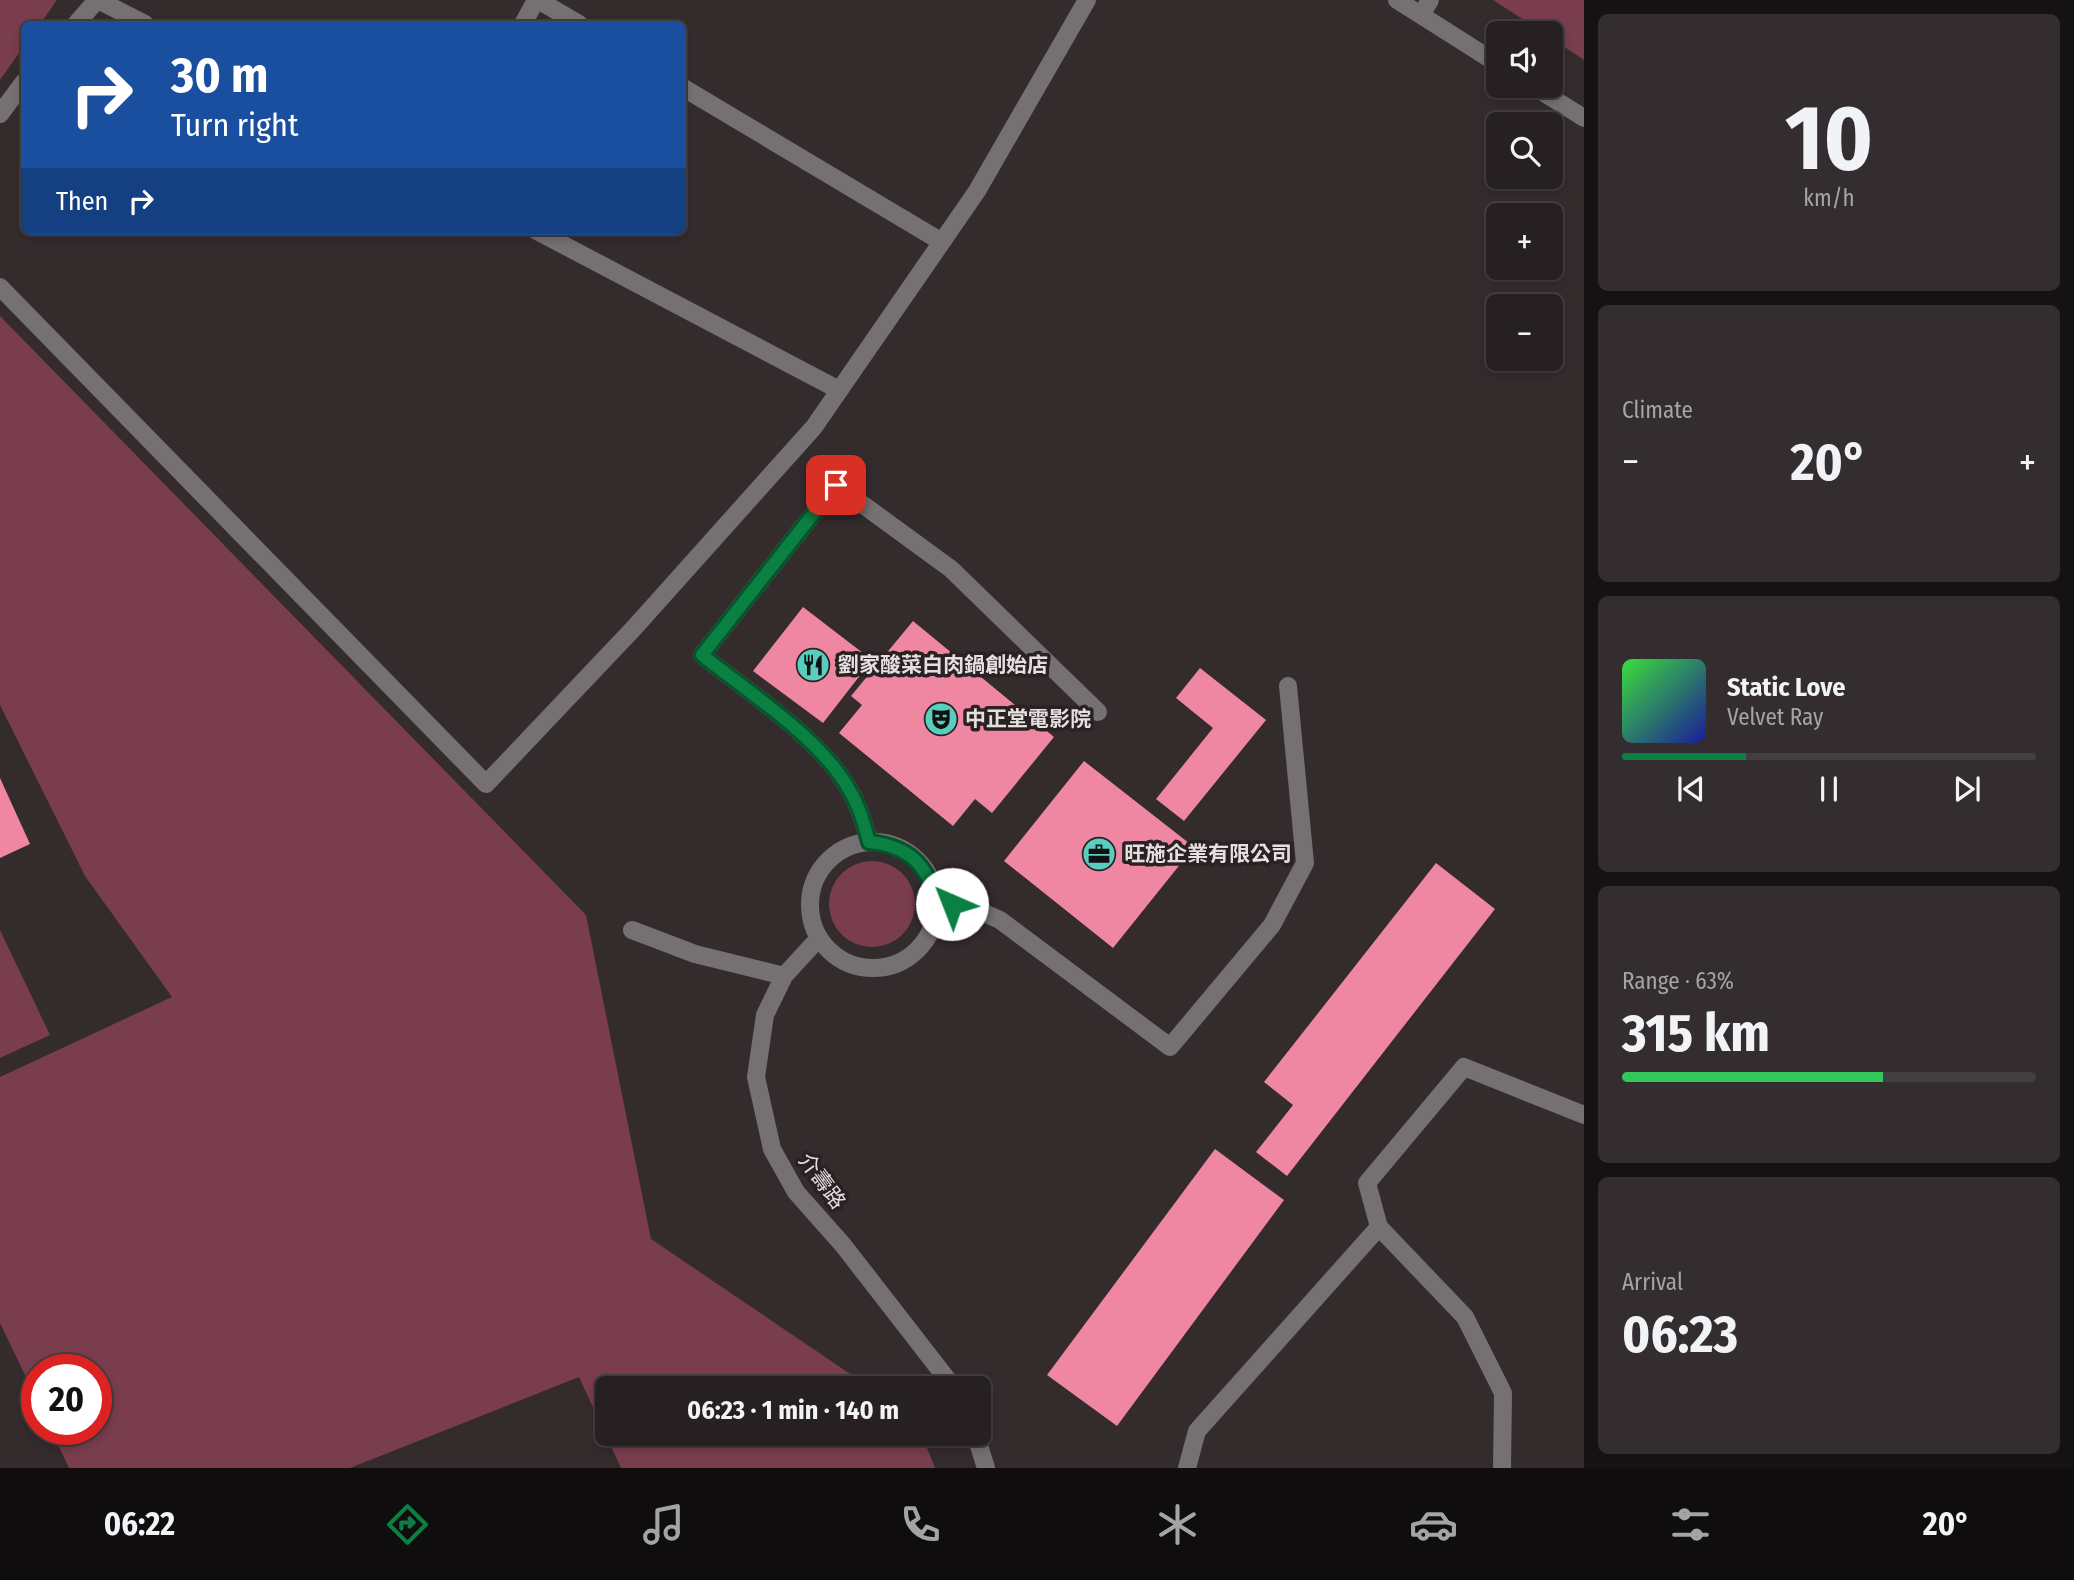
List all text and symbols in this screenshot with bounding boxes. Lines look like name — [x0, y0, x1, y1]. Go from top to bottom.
map controls — [1486, 21, 1563, 371]
button: sound — [1486, 21, 1563, 98]
text: 30 m — [171, 46, 269, 105]
icon: right — [56, 49, 147, 140]
text: 10 — [1785, 84, 1873, 193]
text: Turn right — [171, 106, 298, 144]
button: search — [1486, 112, 1563, 189]
icon: right — [122, 182, 160, 220]
text: km/h — [1803, 184, 1855, 212]
text: Then — [56, 186, 108, 217]
button: + — [1486, 203, 1563, 280]
button: − — [1486, 294, 1563, 371]
text: Climate — [1622, 396, 1693, 424]
text: 20° — [1791, 431, 1867, 494]
text: − — [1622, 439, 1639, 485]
text: + — [2019, 439, 2036, 485]
pin — [806, 455, 866, 515]
icon: arrive — [817, 466, 855, 504]
restaurant icon: 劉家酸菜白肉鍋創始店 — [794, 646, 832, 684]
place label: 劉家酸菜白肉鍋創始店 — [838, 652, 1048, 678]
text: Static Love — [1727, 672, 1845, 703]
theatre icon: 中正堂電影院 — [922, 700, 960, 738]
text: Velvet Ray — [1727, 703, 1823, 731]
place label: 中正堂電影院 — [965, 706, 1091, 732]
icon: previous — [1672, 770, 1710, 808]
icon: pause — [1810, 770, 1848, 808]
icon: next — [1948, 770, 1986, 808]
office icon: 旺施企業有限公司 — [1080, 835, 1118, 873]
place label: 旺施企業有限公司 — [1124, 841, 1292, 867]
position arrow — [915, 867, 989, 941]
text: Range · 63% — [1622, 967, 1734, 995]
text: 315 km — [1622, 1002, 1770, 1065]
street label: 介壽路 — [793, 1148, 851, 1214]
text: Arrival — [1622, 1268, 1683, 1296]
text: 06:23 — [1622, 1303, 1738, 1366]
speed limit sign: 20 — [21, 1354, 112, 1445]
text: 06:23 · 1 min · 140 m — [687, 1395, 899, 1426]
icon: directions — [383, 1500, 432, 1549]
icon: music — [639, 1500, 688, 1549]
icon: phone — [896, 1500, 945, 1549]
icon: climate — [1153, 1500, 1202, 1549]
icon: car — [1409, 1500, 1458, 1549]
icon: filters — [1666, 1500, 1715, 1549]
text: 06:22 — [104, 1505, 175, 1543]
text: 20° — [1923, 1505, 1970, 1543]

